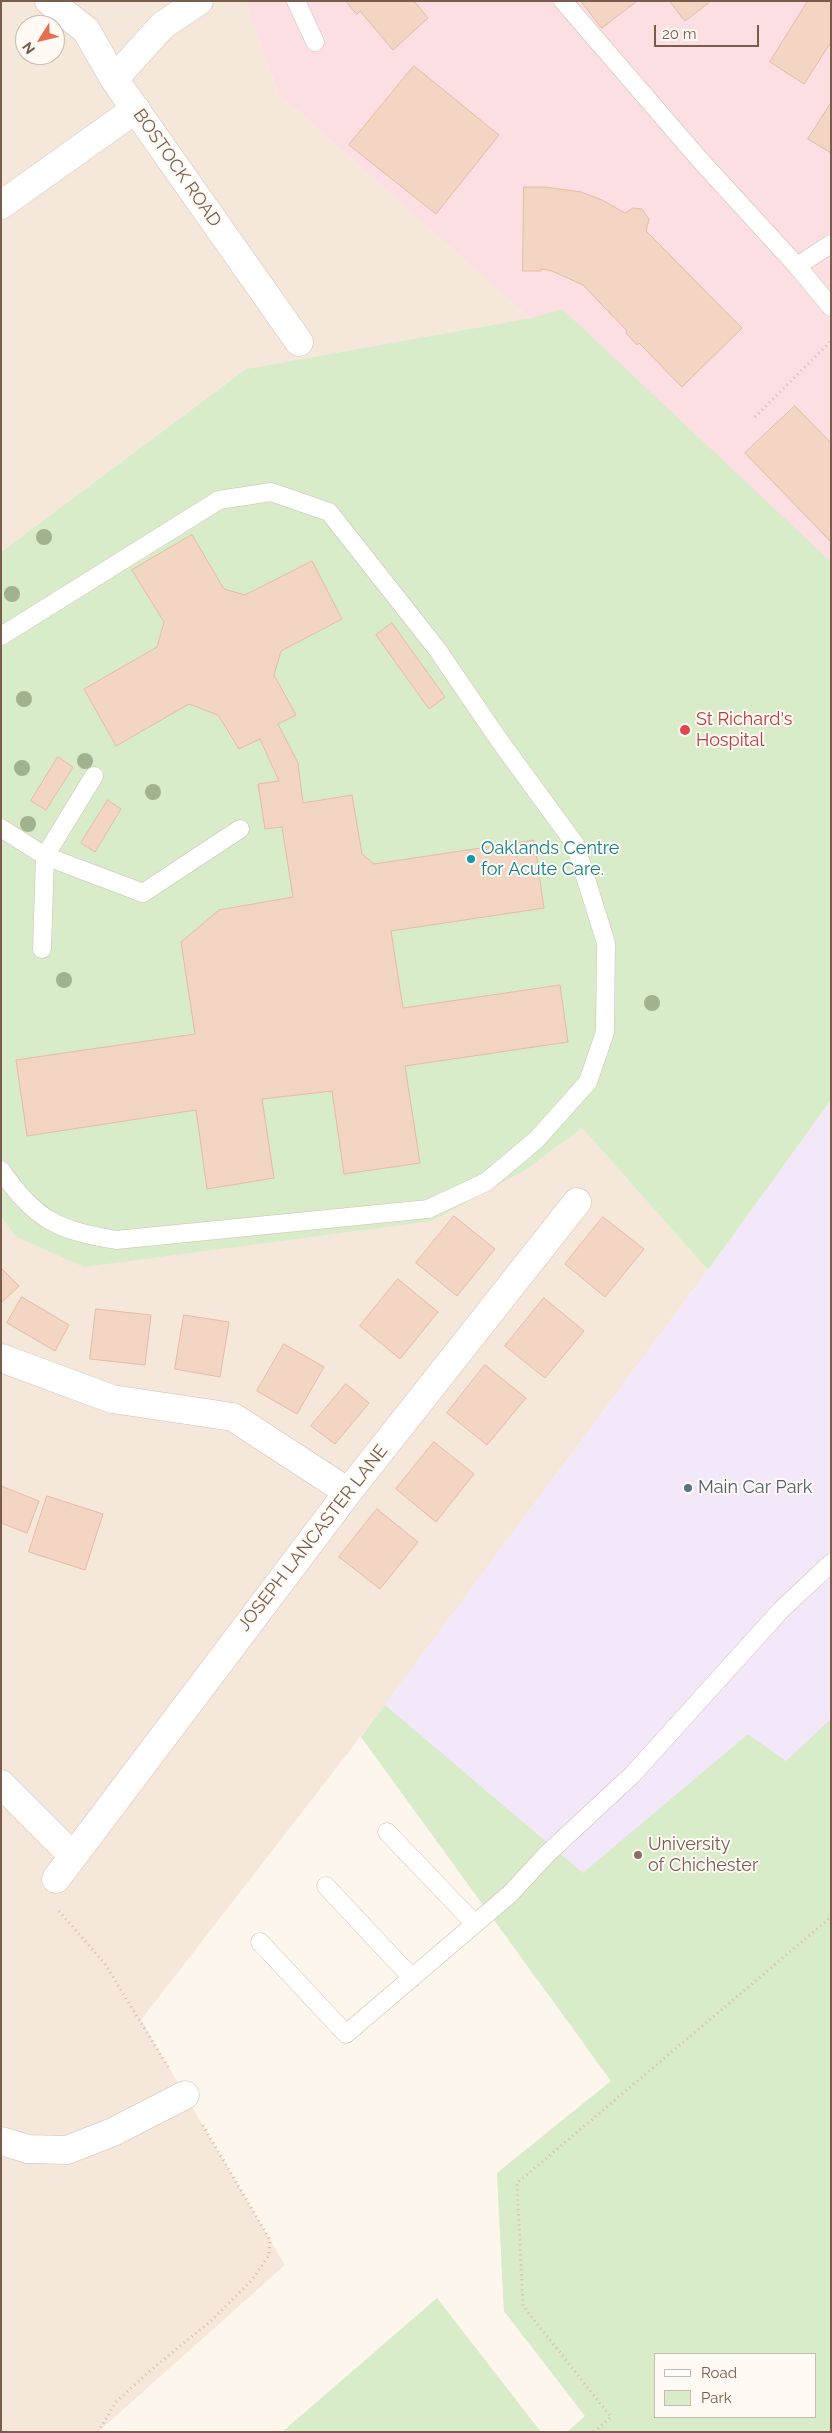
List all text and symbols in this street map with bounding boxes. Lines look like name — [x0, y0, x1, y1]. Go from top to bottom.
north arrow — [15, 15, 65, 65]
scale bar — [657, 15, 762, 47]
text: 20 m — [662, 25, 697, 43]
text: N — [19, 39, 38, 57]
street label: BOSTOCK ROAD — [128, 105, 226, 231]
place label: St Richard's Hospital — [696, 709, 793, 752]
marker: St Richard's Hospital — [678, 723, 692, 737]
place label: Oaklands Centre for Acute Care. — [481, 838, 619, 881]
marker: Oaklands Centre for Acute Care. — [465, 853, 477, 865]
street label: JOSEPH LANCASTER LANE — [234, 1441, 392, 1635]
place label: Main Car Park — [698, 1477, 812, 1499]
marker: Main Car Park — [682, 1482, 694, 1494]
place label: University of Chichester — [648, 1834, 758, 1876]
marker: University of Chichester — [632, 1849, 644, 1861]
legend — [654, 2353, 817, 2418]
text: Road — [701, 2364, 737, 2382]
text: Park — [701, 2389, 732, 2407]

